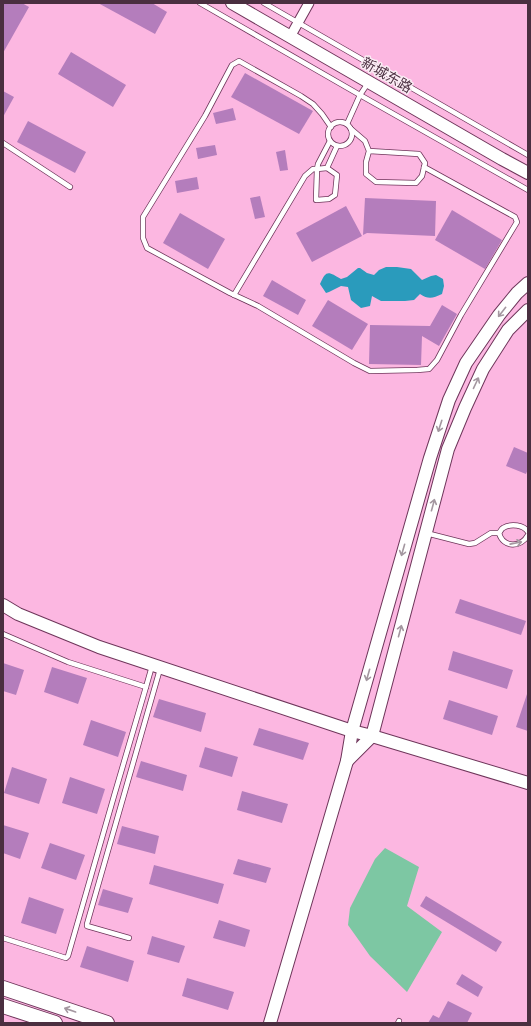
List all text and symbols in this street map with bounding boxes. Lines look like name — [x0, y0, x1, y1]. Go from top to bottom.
street label: 新城东路 — [358, 52, 416, 97]
one-way arrow — [497, 307, 506, 318]
one-way arrow — [473, 377, 480, 389]
one-way arrow — [436, 419, 444, 431]
one-way arrow — [430, 499, 437, 512]
one-way arrow — [509, 539, 522, 547]
one-way arrow — [399, 544, 407, 557]
one-way arrow — [396, 624, 404, 637]
one-way arrow — [363, 669, 371, 682]
one-way arrow — [65, 1006, 77, 1014]

